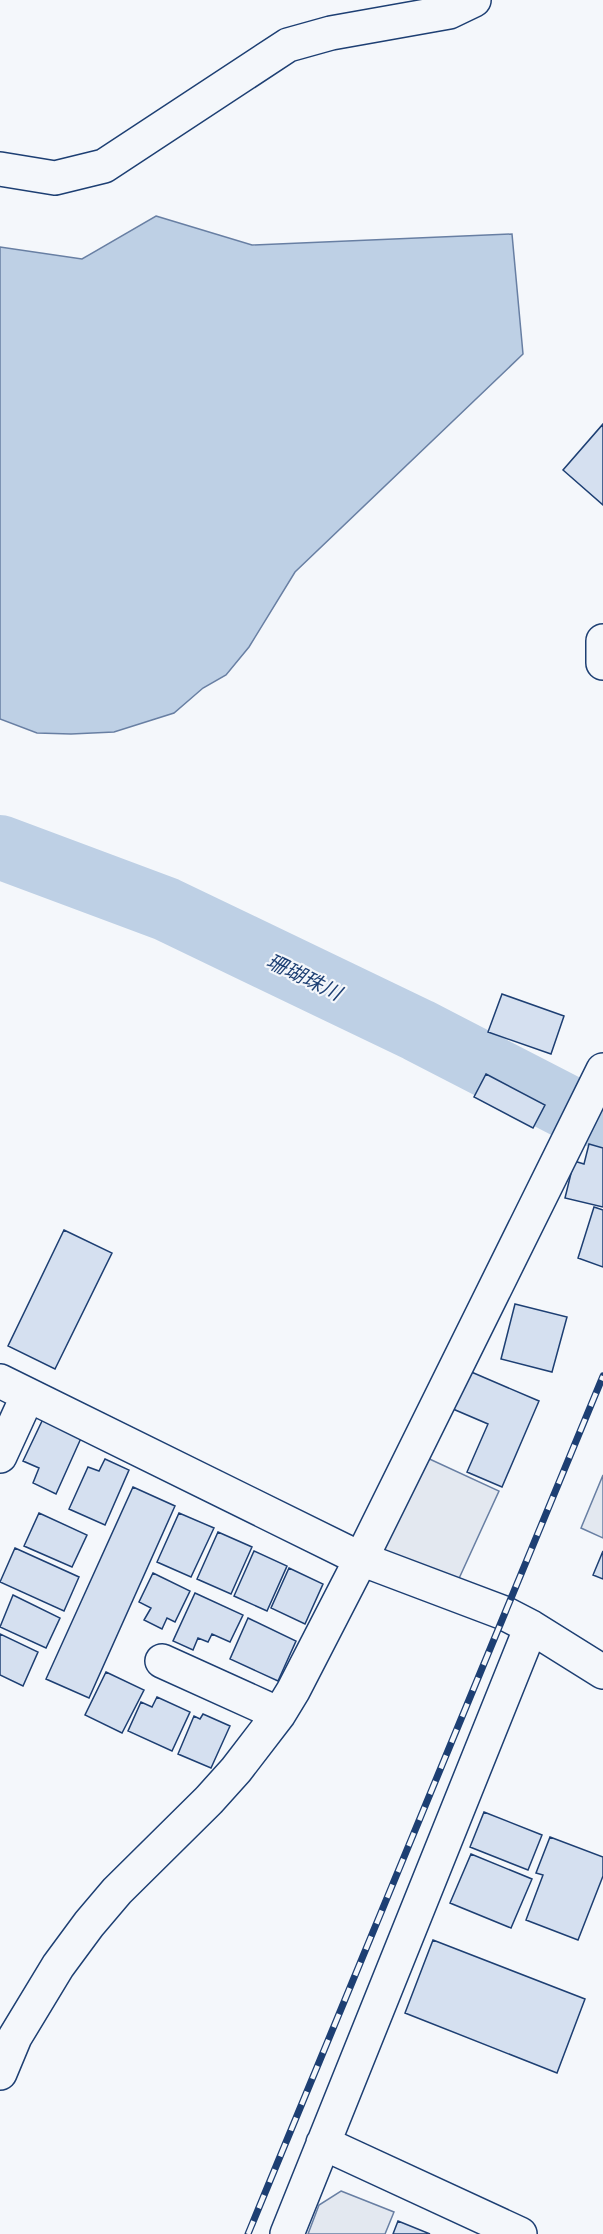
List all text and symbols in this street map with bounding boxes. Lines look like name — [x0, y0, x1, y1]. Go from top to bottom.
water label: 珊瑚珠川 — [263, 949, 347, 1006]

